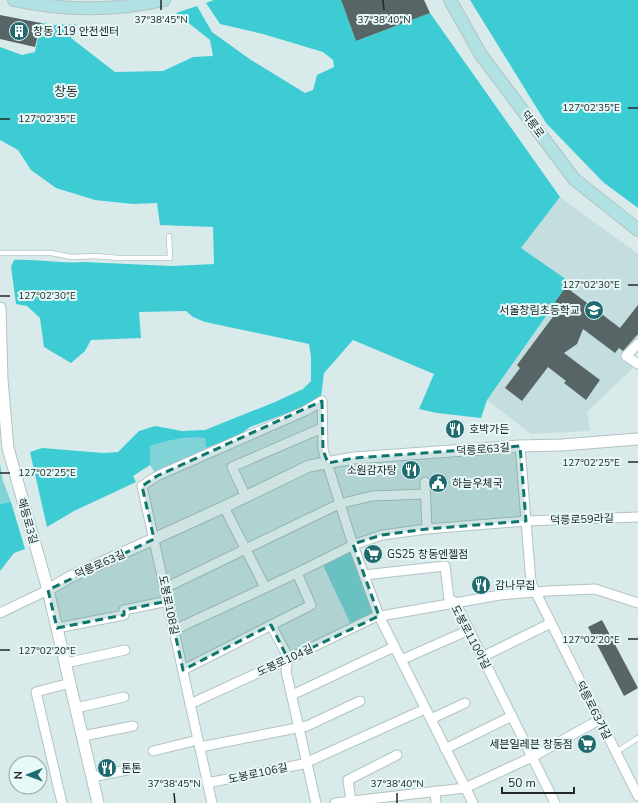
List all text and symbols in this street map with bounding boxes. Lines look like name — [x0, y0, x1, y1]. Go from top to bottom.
text: 37°38'45"N — [134, 13, 188, 27]
text: 37°38'40"N — [357, 13, 411, 27]
building icon: 창동 119 안전센터 — [8, 20, 30, 42]
place label: 창동 119 안전센터 — [33, 24, 119, 39]
district label: 창동 — [54, 83, 78, 101]
text: 127°02'35"E — [562, 101, 620, 115]
street label: 덕릉로 — [517, 108, 548, 141]
text: 127°02'35"E — [18, 112, 76, 126]
text: 127°02'30"E — [562, 278, 620, 292]
text: 127°02'30"E — [18, 289, 76, 303]
school or university icon: 서울창림초등학교 — [583, 299, 605, 321]
place label: 서울창림초등학교 — [499, 303, 580, 318]
restaurant icon: 호박가든 — [444, 418, 466, 440]
place label: 호박가든 — [469, 422, 509, 437]
street label: 덕릉로63길 — [456, 440, 510, 459]
text: 127°02'25"E — [562, 456, 620, 470]
restaurant icon: 소원감자탕 — [400, 459, 422, 481]
place label: 소원감자탕 — [346, 463, 397, 478]
text: 127°02'25"E — [18, 466, 76, 480]
public building icon: 하늘우체국 — [427, 472, 449, 494]
place label: 하늘우체국 — [452, 476, 503, 491]
street label: 해등로3길 — [14, 496, 41, 546]
street label: 덕릉로59라길 — [550, 511, 614, 528]
supermarket icon: GS25 창동엔젤점 — [362, 543, 384, 565]
street label: 덕릉로63길 — [73, 547, 128, 582]
place label: GS25 창동엔젤점 — [387, 547, 468, 562]
street label: 도봉로108길 — [155, 574, 182, 636]
restaurant icon: 감나무집 — [470, 574, 492, 596]
place label: 감나무집 — [495, 578, 535, 593]
street label: 도봉로110아길 — [447, 603, 494, 672]
text: 127°02'20"E — [562, 633, 620, 647]
street label: 도봉로104길 — [255, 641, 316, 680]
text: 127°02'20"E — [18, 644, 76, 658]
street label: 덕릉로63가길 — [572, 678, 615, 742]
supermarket icon: 세븐일레븐 창동점 — [576, 733, 598, 755]
place label: 세븐일레븐 창동점 — [489, 737, 573, 752]
north arrow — [8, 755, 48, 795]
restaurant icon: 톤톤 — [96, 757, 118, 779]
street label: 도봉로106길 — [227, 760, 289, 787]
place label: 톤톤 — [121, 761, 141, 776]
scale bar — [502, 769, 574, 795]
text: N — [11, 771, 26, 779]
text: 50 m — [508, 775, 536, 791]
text: 37°38'45"N — [147, 777, 201, 791]
text: 37°38'40"N — [370, 777, 424, 791]

